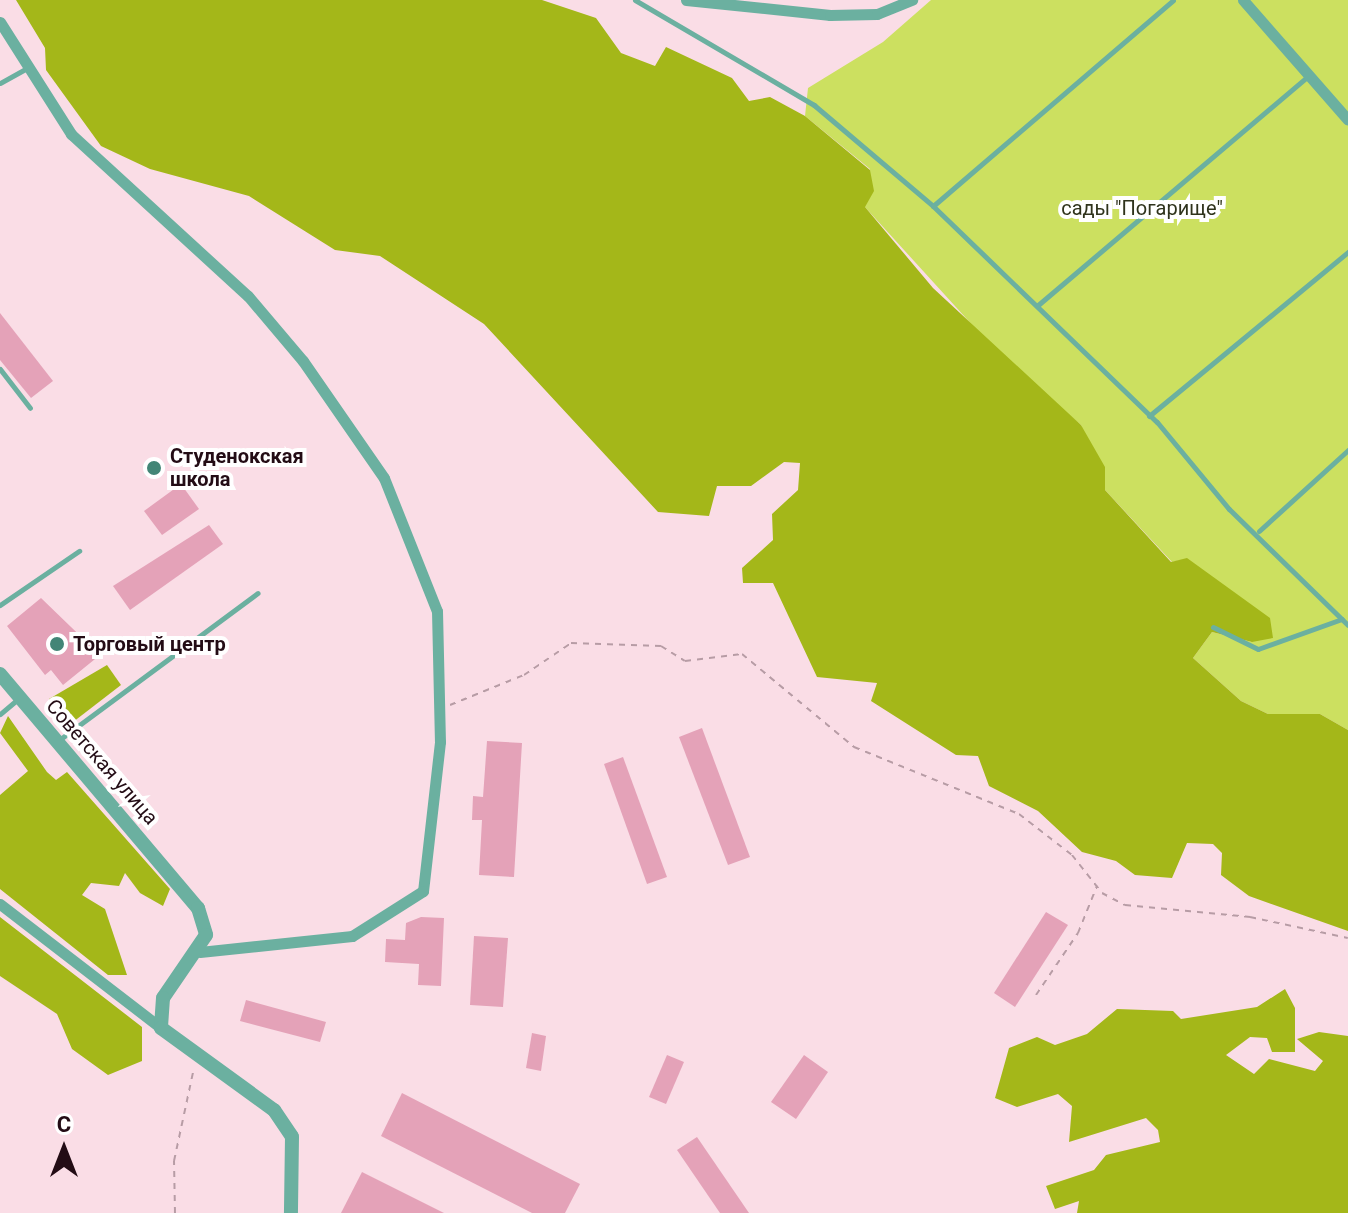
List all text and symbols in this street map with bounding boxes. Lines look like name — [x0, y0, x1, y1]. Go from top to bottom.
park label: сады "Погарище" — [1061, 196, 1223, 220]
place label: Студенокская школа — [170, 444, 304, 491]
marker: Студенокская школа — [145, 459, 163, 477]
place label: Торговый центр — [73, 632, 226, 656]
marker: Торговый центр — [48, 635, 66, 653]
street label: Советская улица — [41, 694, 163, 830]
north arrow — [24, 1109, 104, 1189]
text: С — [57, 1112, 71, 1137]

